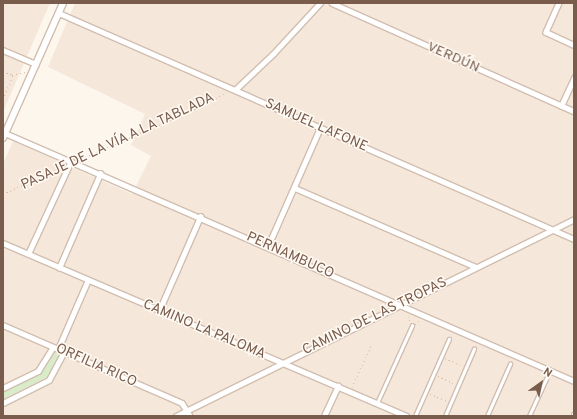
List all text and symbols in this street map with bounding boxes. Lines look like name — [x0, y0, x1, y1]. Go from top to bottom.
street label: VERDÚN — [424, 39, 482, 77]
street label: PASAJE DE LA VÍA A LA TABLADA — [17, 89, 219, 195]
street label: SAMUEL LAFONE — [262, 96, 370, 156]
street label: PERNAMBUCO — [244, 229, 336, 283]
street label: CAMINO DE LAS TROPAS — [300, 275, 450, 359]
street label: CAMINO LA PALOMA — [140, 296, 268, 364]
street label: ORFILIA RICO — [52, 340, 140, 392]
north arrow — [521, 363, 561, 403]
text: N — [540, 365, 555, 381]

